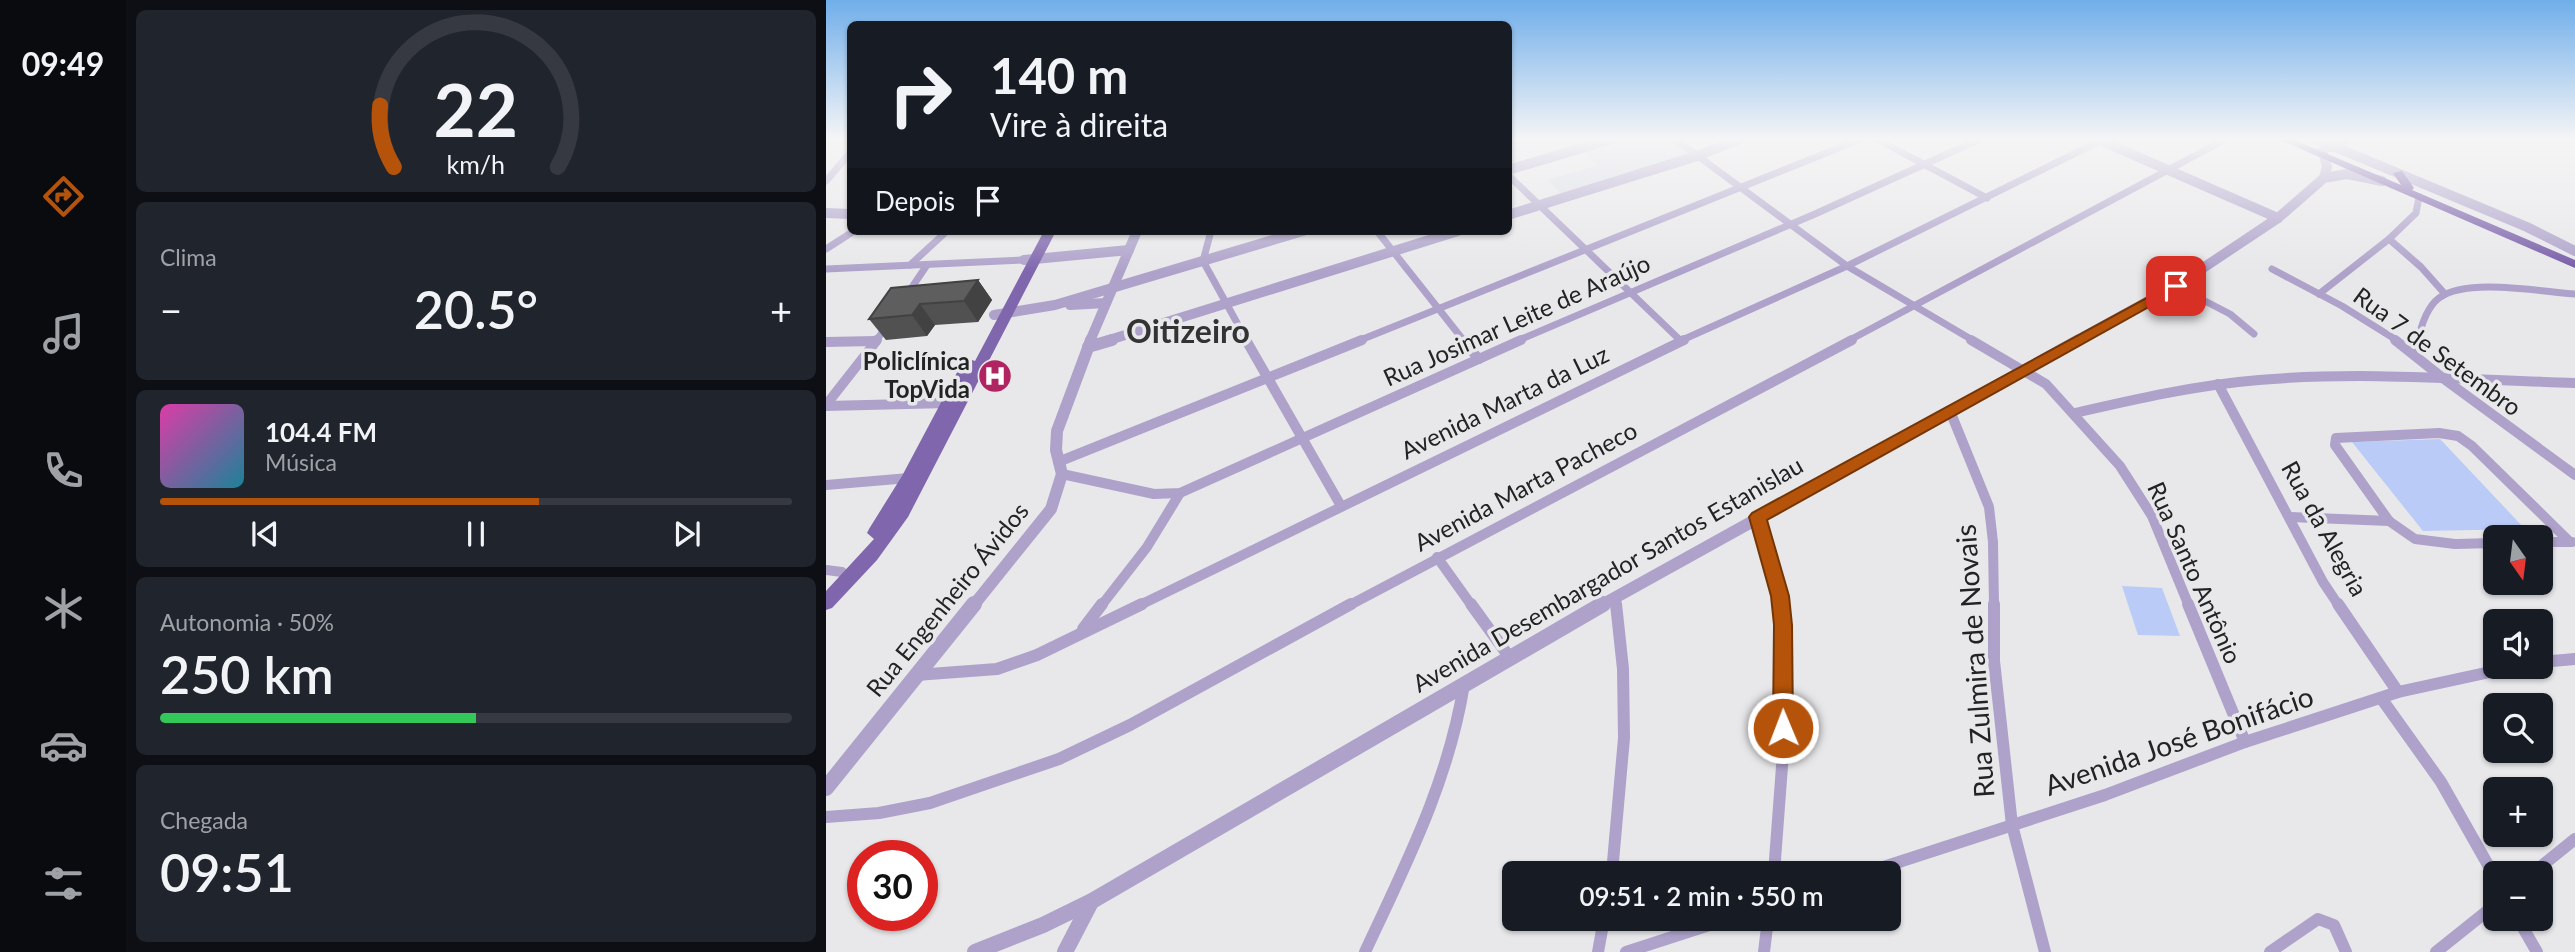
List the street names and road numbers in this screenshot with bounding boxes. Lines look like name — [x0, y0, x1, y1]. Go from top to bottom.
street label: Rua Josimar Leite de Araújo — [1379, 248, 1654, 392]
street label: Rua 7 de Setembro — [2348, 280, 2527, 421]
street label: Avenida Marta da Luz — [1396, 339, 1613, 465]
street label: Avenida Marta Pacheco — [1409, 415, 1642, 557]
street label: Avenida Desembargador Santos Estanislau — [1407, 450, 1807, 698]
street label: Rua da Alegria — [2276, 456, 2374, 601]
street label: Rua Santo Antônio — [2142, 477, 2248, 668]
street label: Rua Engenheiro Ávidos — [860, 496, 1034, 702]
street label: Rua Zulmira de Novais — [1947, 523, 2001, 799]
street label: Avenida José Bonifácio — [2040, 678, 2318, 802]

